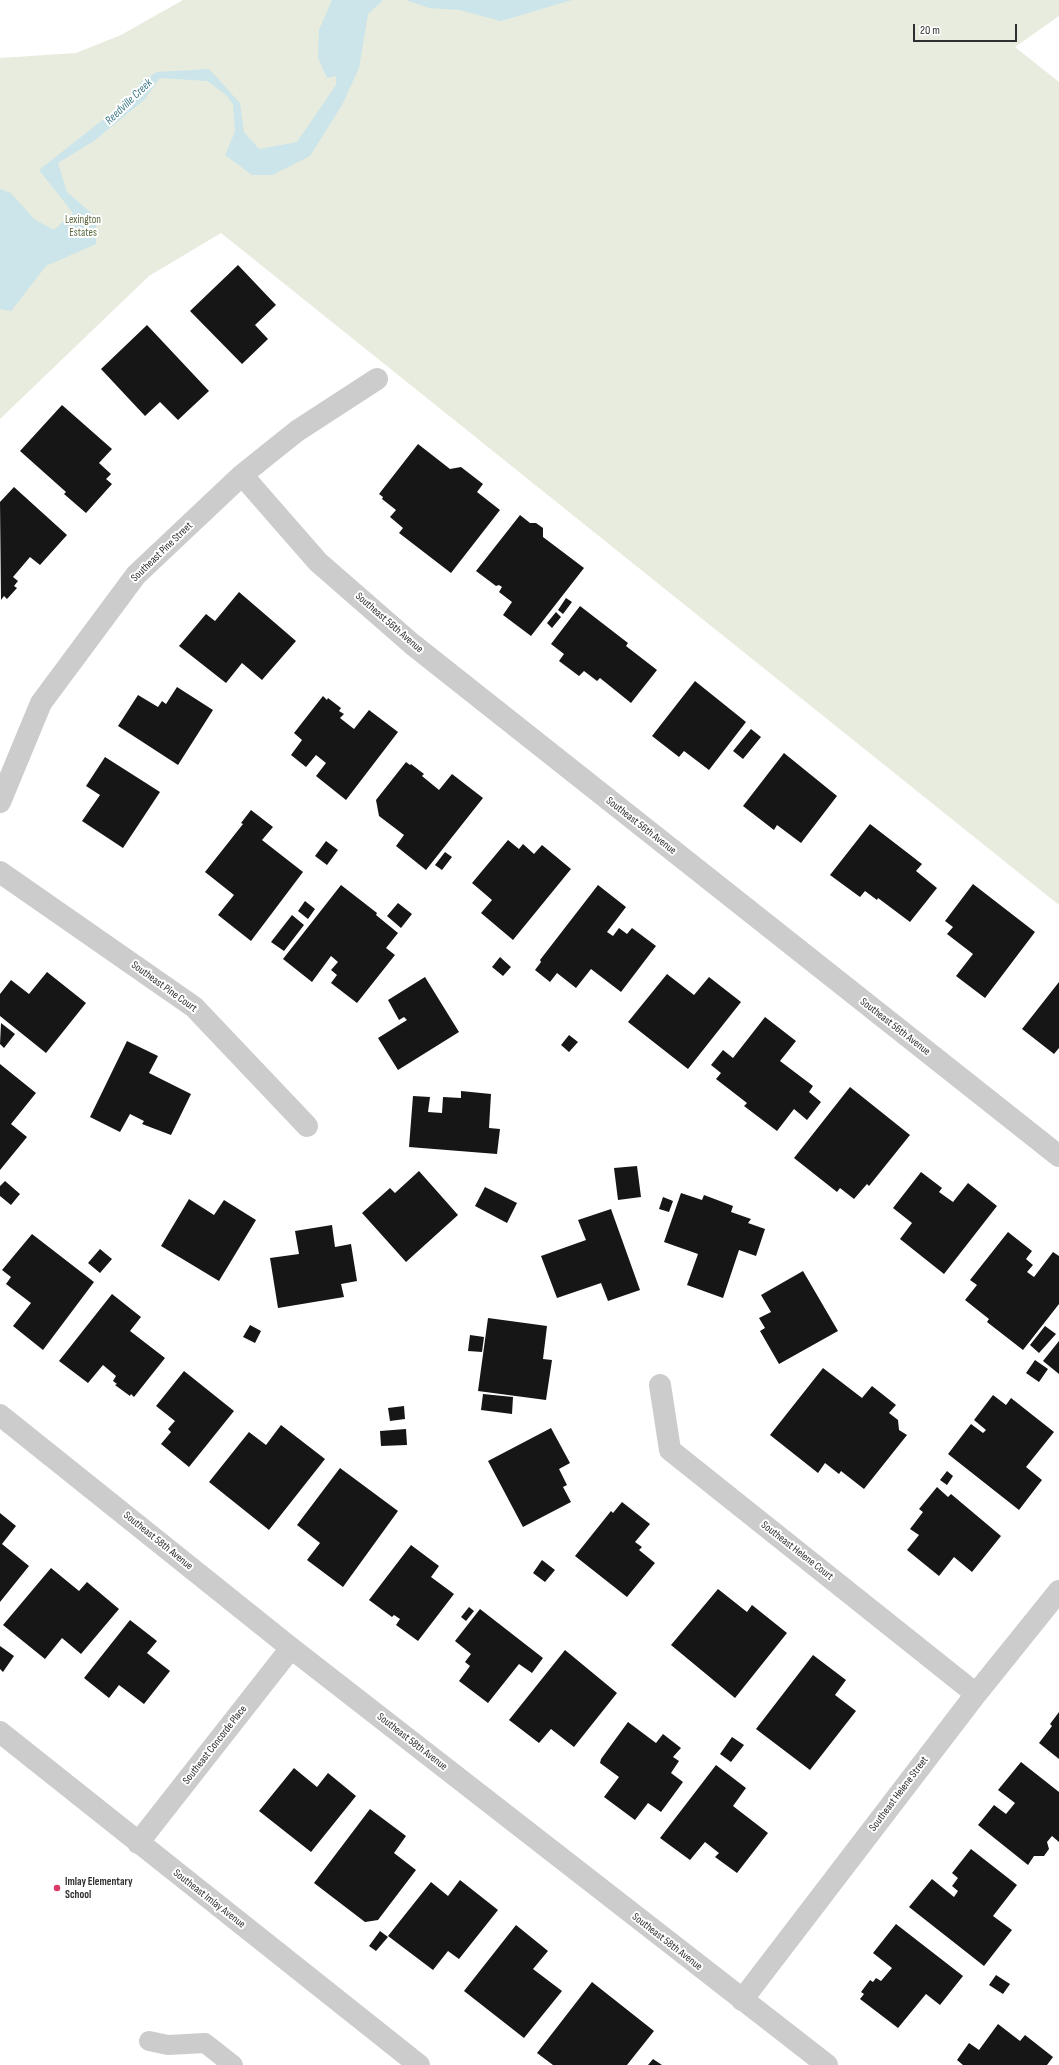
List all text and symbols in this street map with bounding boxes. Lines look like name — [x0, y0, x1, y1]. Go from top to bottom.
scale bar — [915, 16, 1019, 42]
text: 20 m — [920, 23, 940, 38]
water label: Reedville Creek — [102, 76, 156, 128]
park label: Lexington Estates — [65, 213, 101, 239]
street label: Southeast Pine Street — [128, 519, 196, 585]
street label: Southeast 56th Avenue — [352, 590, 426, 656]
street label: Southeast 56th Avenue — [603, 794, 679, 858]
street label: Southeast Pine Court — [128, 959, 200, 1015]
street label: Southeast 56th Avenue — [857, 995, 933, 1059]
street label: Southeast 58th Avenue — [121, 1509, 195, 1573]
street label: Southeast Helene Court — [758, 1519, 836, 1583]
street label: Southeast Concorde Place — [180, 1703, 250, 1787]
street label: Southeast 58th Avenue — [374, 1710, 450, 1774]
street label: Southeast Helene Street — [867, 1754, 931, 1834]
street label: Southeast Imlay Avenue — [170, 1867, 248, 1931]
place label: Imlay Elementary School — [65, 1875, 133, 1901]
marker: Imlay Elementary School — [52, 1883, 62, 1893]
street label: Southeast 58th Avenue — [629, 1910, 705, 1974]

